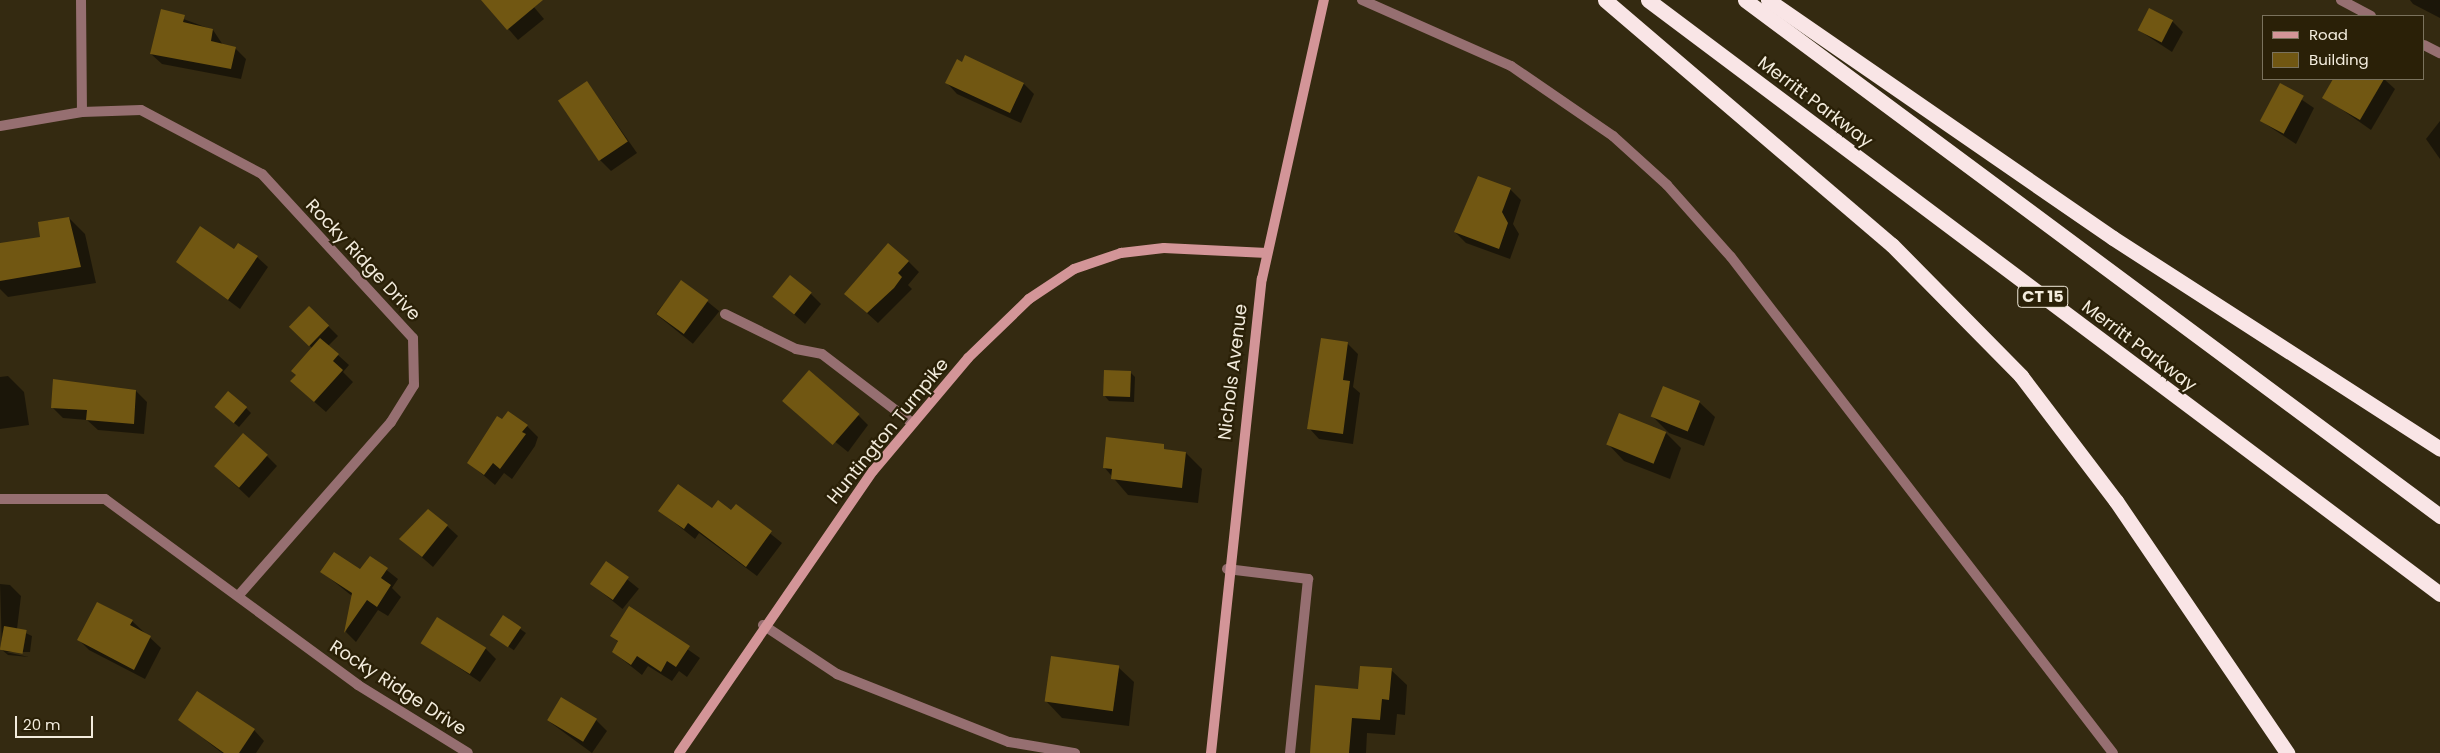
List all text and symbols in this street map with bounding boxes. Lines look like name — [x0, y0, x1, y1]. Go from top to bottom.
legend — [2262, 15, 2425, 80]
text: Road — [2309, 24, 2348, 45]
text: Building — [2309, 49, 2369, 70]
street label: Merritt Parkway — [1753, 52, 1877, 152]
street label: Rocky Ridge Drive — [301, 195, 425, 325]
road number: CT 15 — [2017, 284, 2069, 310]
street label: Merritt Parkway — [2077, 296, 2201, 396]
street label: Nichols Avenue — [1214, 303, 1252, 441]
street label: Huntington Turnpike — [823, 354, 953, 508]
street label: Rocky Ridge Drive — [326, 636, 470, 740]
scale bar — [18, 706, 95, 738]
text: 20 m — [23, 714, 61, 735]

